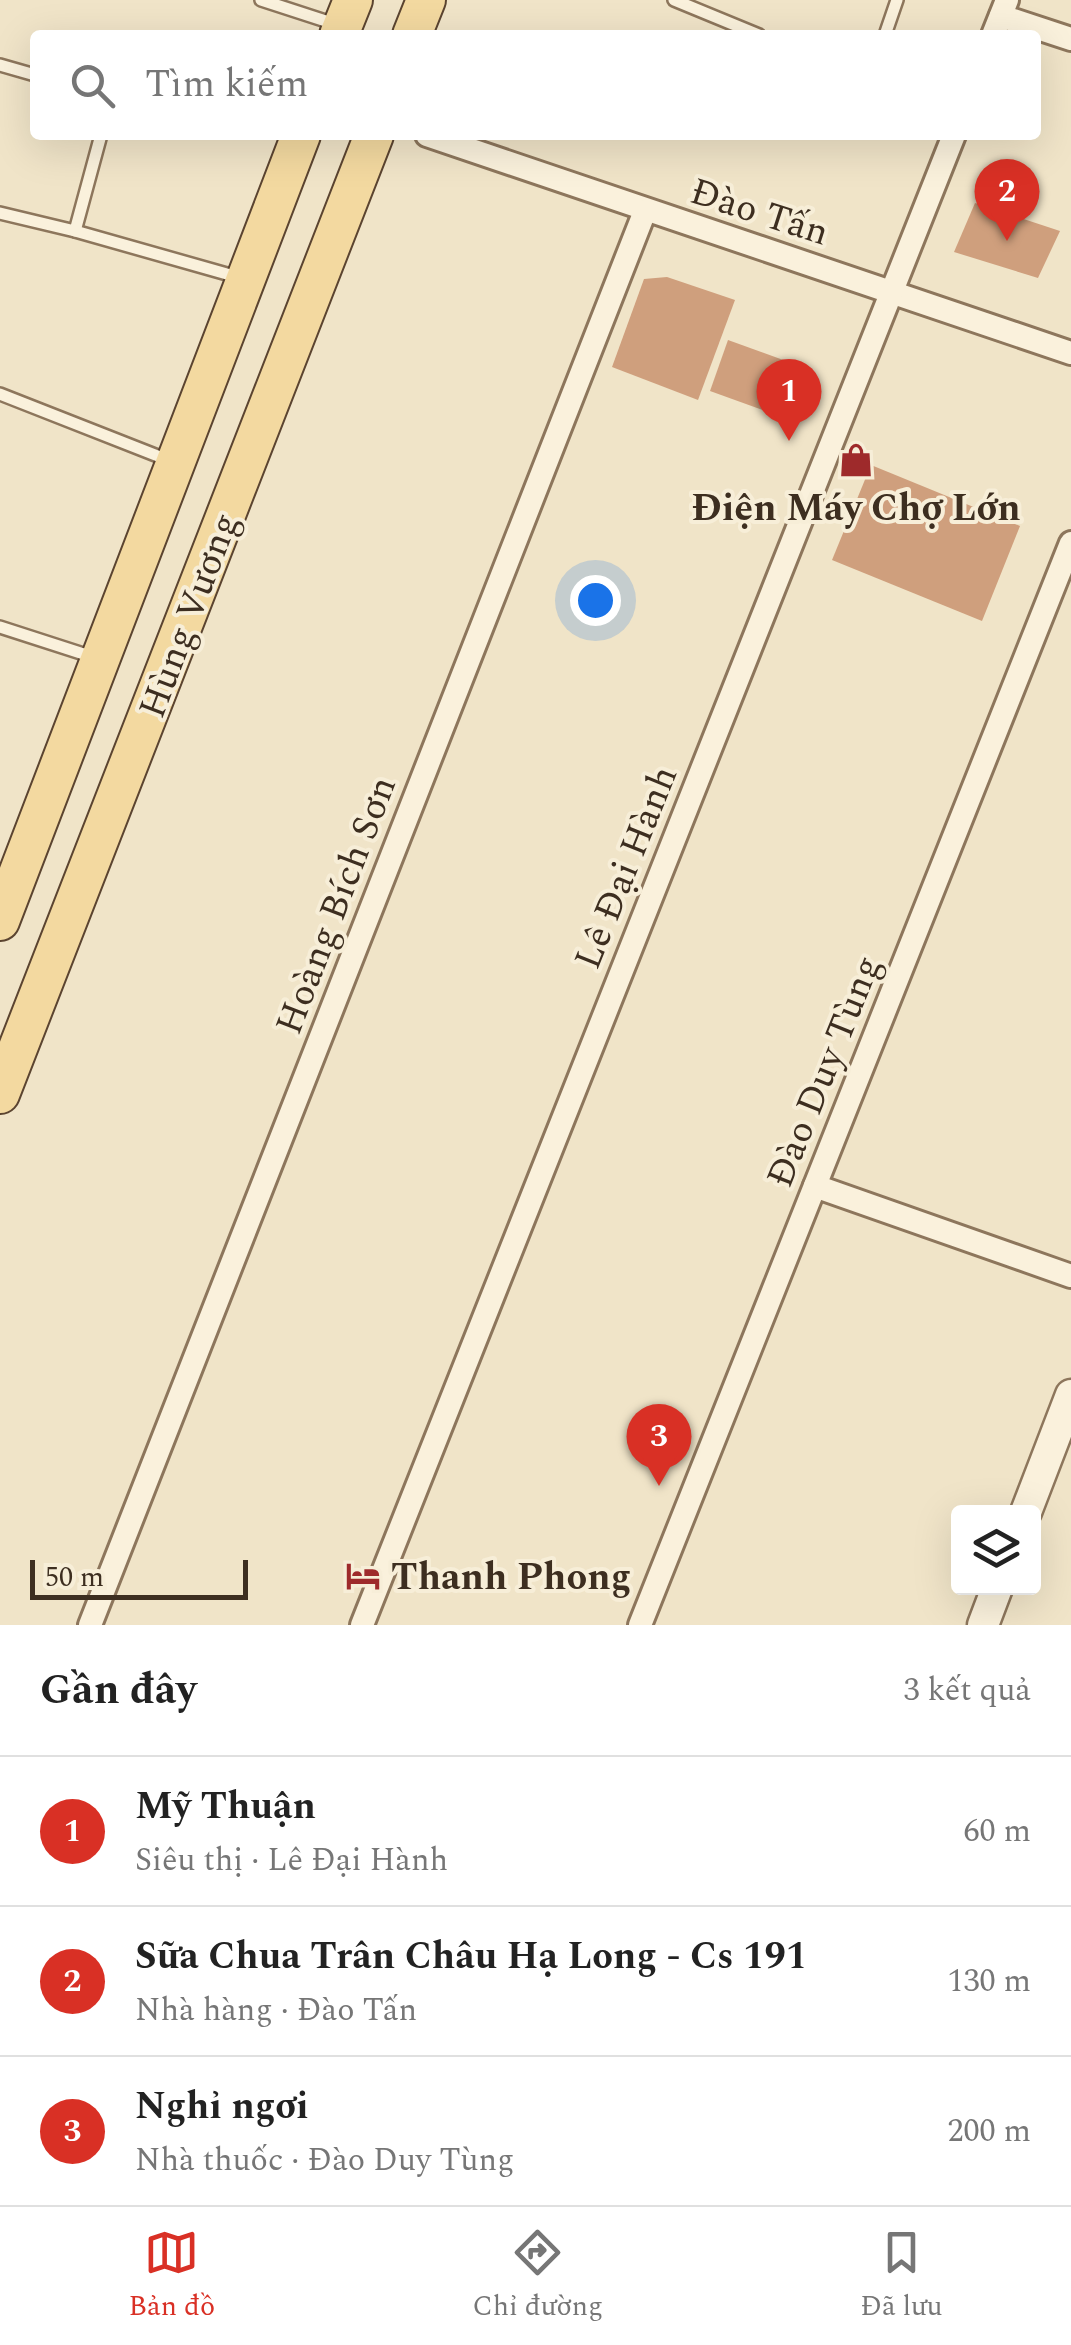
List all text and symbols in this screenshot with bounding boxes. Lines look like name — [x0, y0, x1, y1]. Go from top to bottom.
search box — [30, 30, 1041, 140]
text: Tìm kiếm — [145, 56, 308, 114]
icon: search — [65, 58, 120, 113]
pin: 2 — [974, 158, 1040, 241]
street label: Đào Tấn — [682, 163, 836, 263]
pin: 1 — [756, 358, 822, 441]
shop icon: Điện Máy Chợ Lớn — [837, 441, 875, 479]
place label: Điện Máy Chợ Lớn — [691, 480, 1021, 538]
street label: Hùng Vương — [124, 504, 256, 727]
your location — [570, 575, 621, 626]
street label: Lê Đại Hành — [560, 757, 694, 978]
street label: Hoàng Bích Sơn — [261, 768, 413, 1043]
street label: Đào Duy Tùng — [752, 947, 898, 1197]
pin: 3 — [626, 1404, 692, 1486]
map controls — [951, 1505, 1041, 1595]
button: layers — [951, 1505, 1041, 1595]
place label: Thanh Phong — [391, 1549, 631, 1607]
scale bar — [30, 1555, 248, 1600]
text: 50 m — [45, 1556, 104, 1599]
hotel icon: Thanh Phong — [344, 1557, 382, 1595]
text: Gần đây — [40, 1659, 196, 1722]
text: 3 kết quả — [904, 1666, 1031, 1715]
text: Mỹ Thuận — [135, 1778, 316, 1836]
text: 1 — [64, 1807, 81, 1856]
text: 60 m — [963, 1807, 1031, 1856]
text: Siêu thị · Lê Đại Hành — [135, 1836, 448, 1885]
text: Sữa Chua Trân Châu Hạ Long - Cs 191 — [135, 1928, 807, 1986]
text: 2 — [64, 1957, 81, 2006]
text: 130 m — [947, 1957, 1031, 2006]
text: Nhà hàng · Đào Tấn — [135, 1986, 417, 2035]
text: Nghỉ ngơi — [135, 2078, 309, 2136]
text: 3 — [64, 2107, 81, 2156]
text: 200 m — [947, 2107, 1031, 2156]
text: Nhà thuốc · Đào Duy Tùng — [135, 2136, 514, 2185]
tab: Bản đồ — [129, 2225, 215, 2328]
tab: Chỉ đường — [472, 2225, 603, 2328]
tab: Đã lưu — [860, 2225, 942, 2328]

